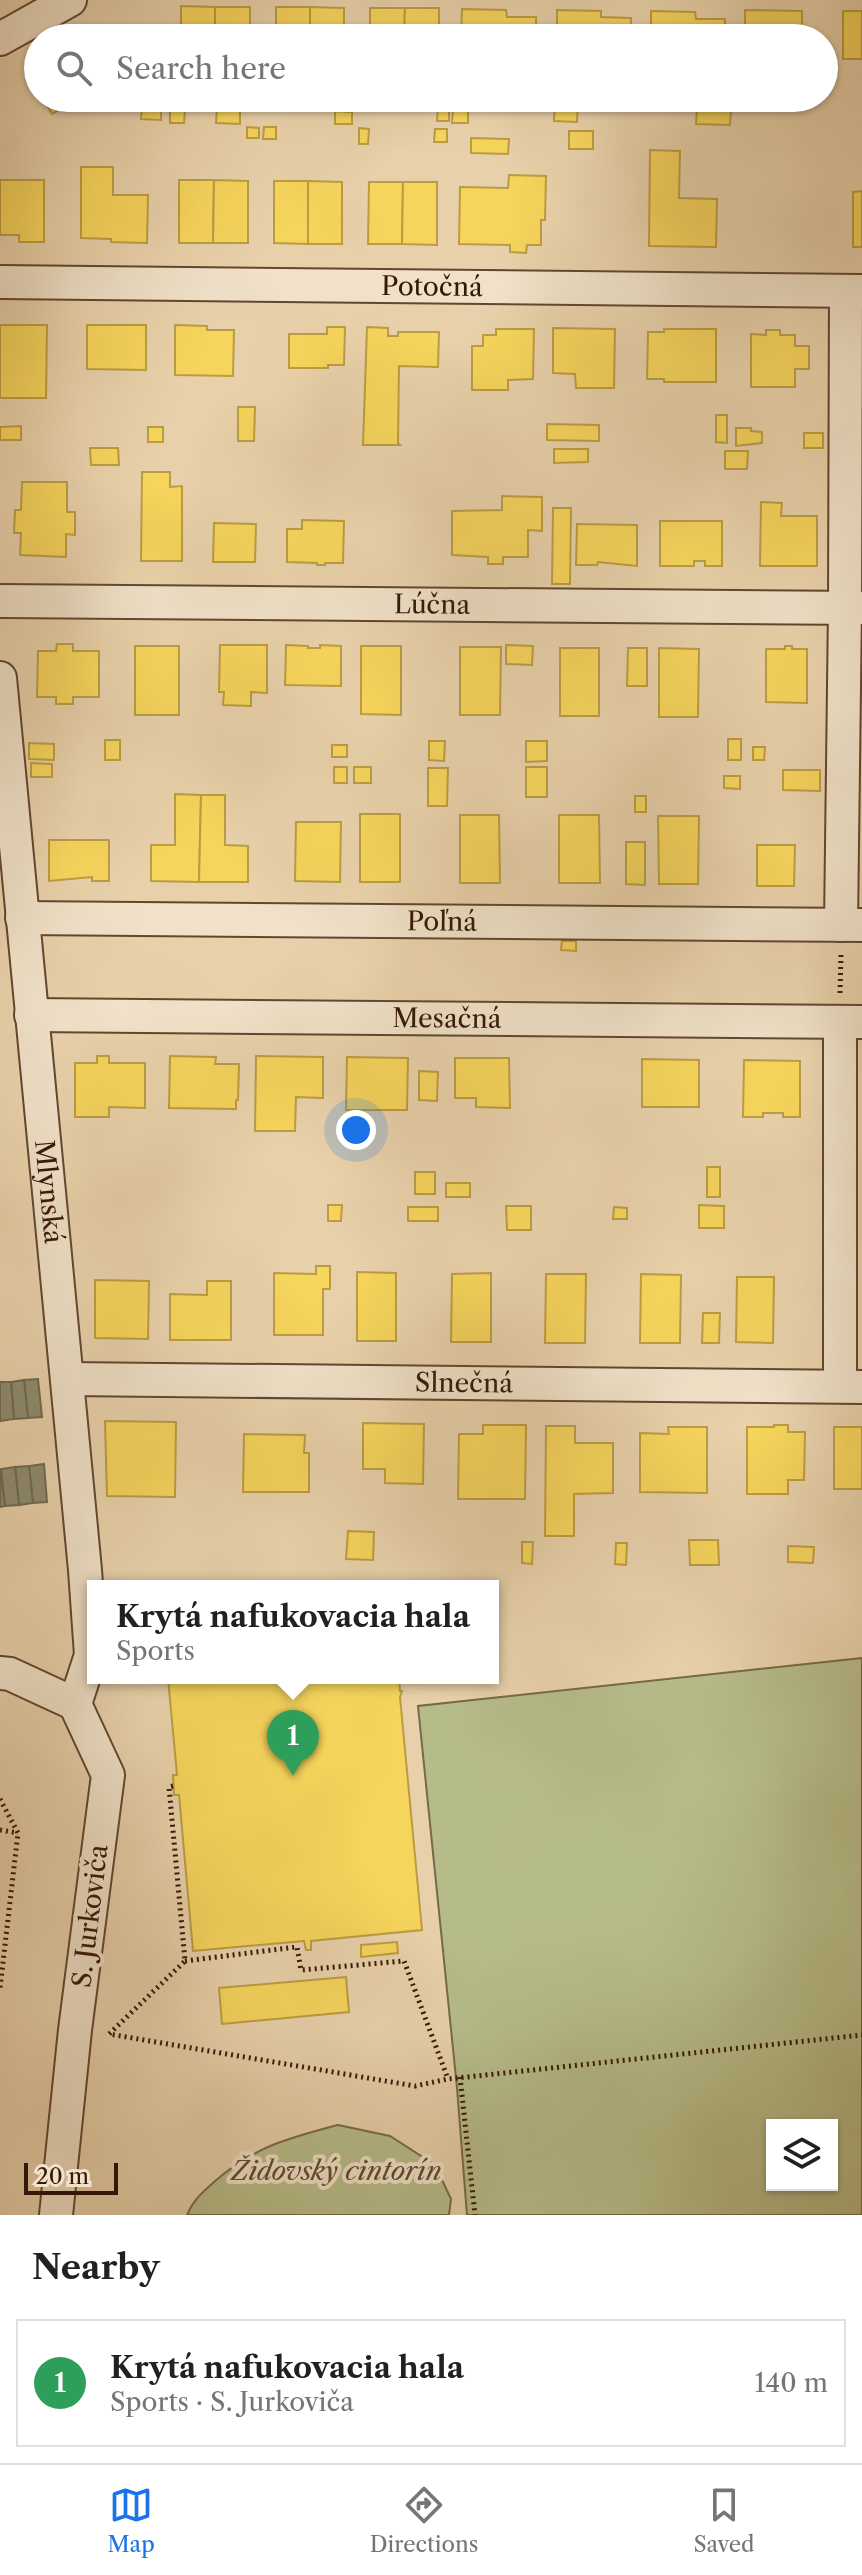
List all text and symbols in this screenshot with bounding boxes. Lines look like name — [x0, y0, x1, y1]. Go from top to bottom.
search box — [24, 24, 838, 112]
icon: search — [52, 46, 96, 90]
text: Search here — [116, 50, 286, 87]
street label: Potočná — [381, 270, 483, 303]
street label: Lúčna — [394, 588, 471, 621]
street label: Poľná — [407, 905, 477, 938]
street label: Mesačná — [392, 1002, 502, 1035]
your location — [336, 1110, 376, 1150]
street label: Mlynská — [28, 1138, 70, 1245]
street label: Slnečná — [415, 1366, 513, 1399]
popup — [87, 1580, 499, 1684]
text: Krytá nafukovacia hala — [116, 1598, 470, 1635]
text: Sports — [116, 1635, 195, 1667]
pin: 1 — [267, 1710, 319, 1776]
street label: S. Jurkoviča — [65, 1842, 115, 1989]
map controls — [766, 2119, 838, 2191]
button: layers — [766, 2119, 838, 2191]
park label: Židovský cintorín — [229, 2154, 442, 2187]
scale bar — [24, 2159, 118, 2195]
text: 20 m — [36, 2163, 89, 2190]
text: Nearby — [32, 2246, 160, 2288]
text: Krytá nafukovacia hala — [110, 2349, 464, 2386]
text: 1 — [54, 2367, 66, 2399]
text: 140 m — [754, 2367, 828, 2399]
text: Sports · S. Jurkoviča — [110, 2386, 354, 2418]
tab: Map — [107, 2483, 155, 2558]
tab: Directions — [370, 2483, 478, 2558]
tab: Saved — [693, 2483, 754, 2558]

